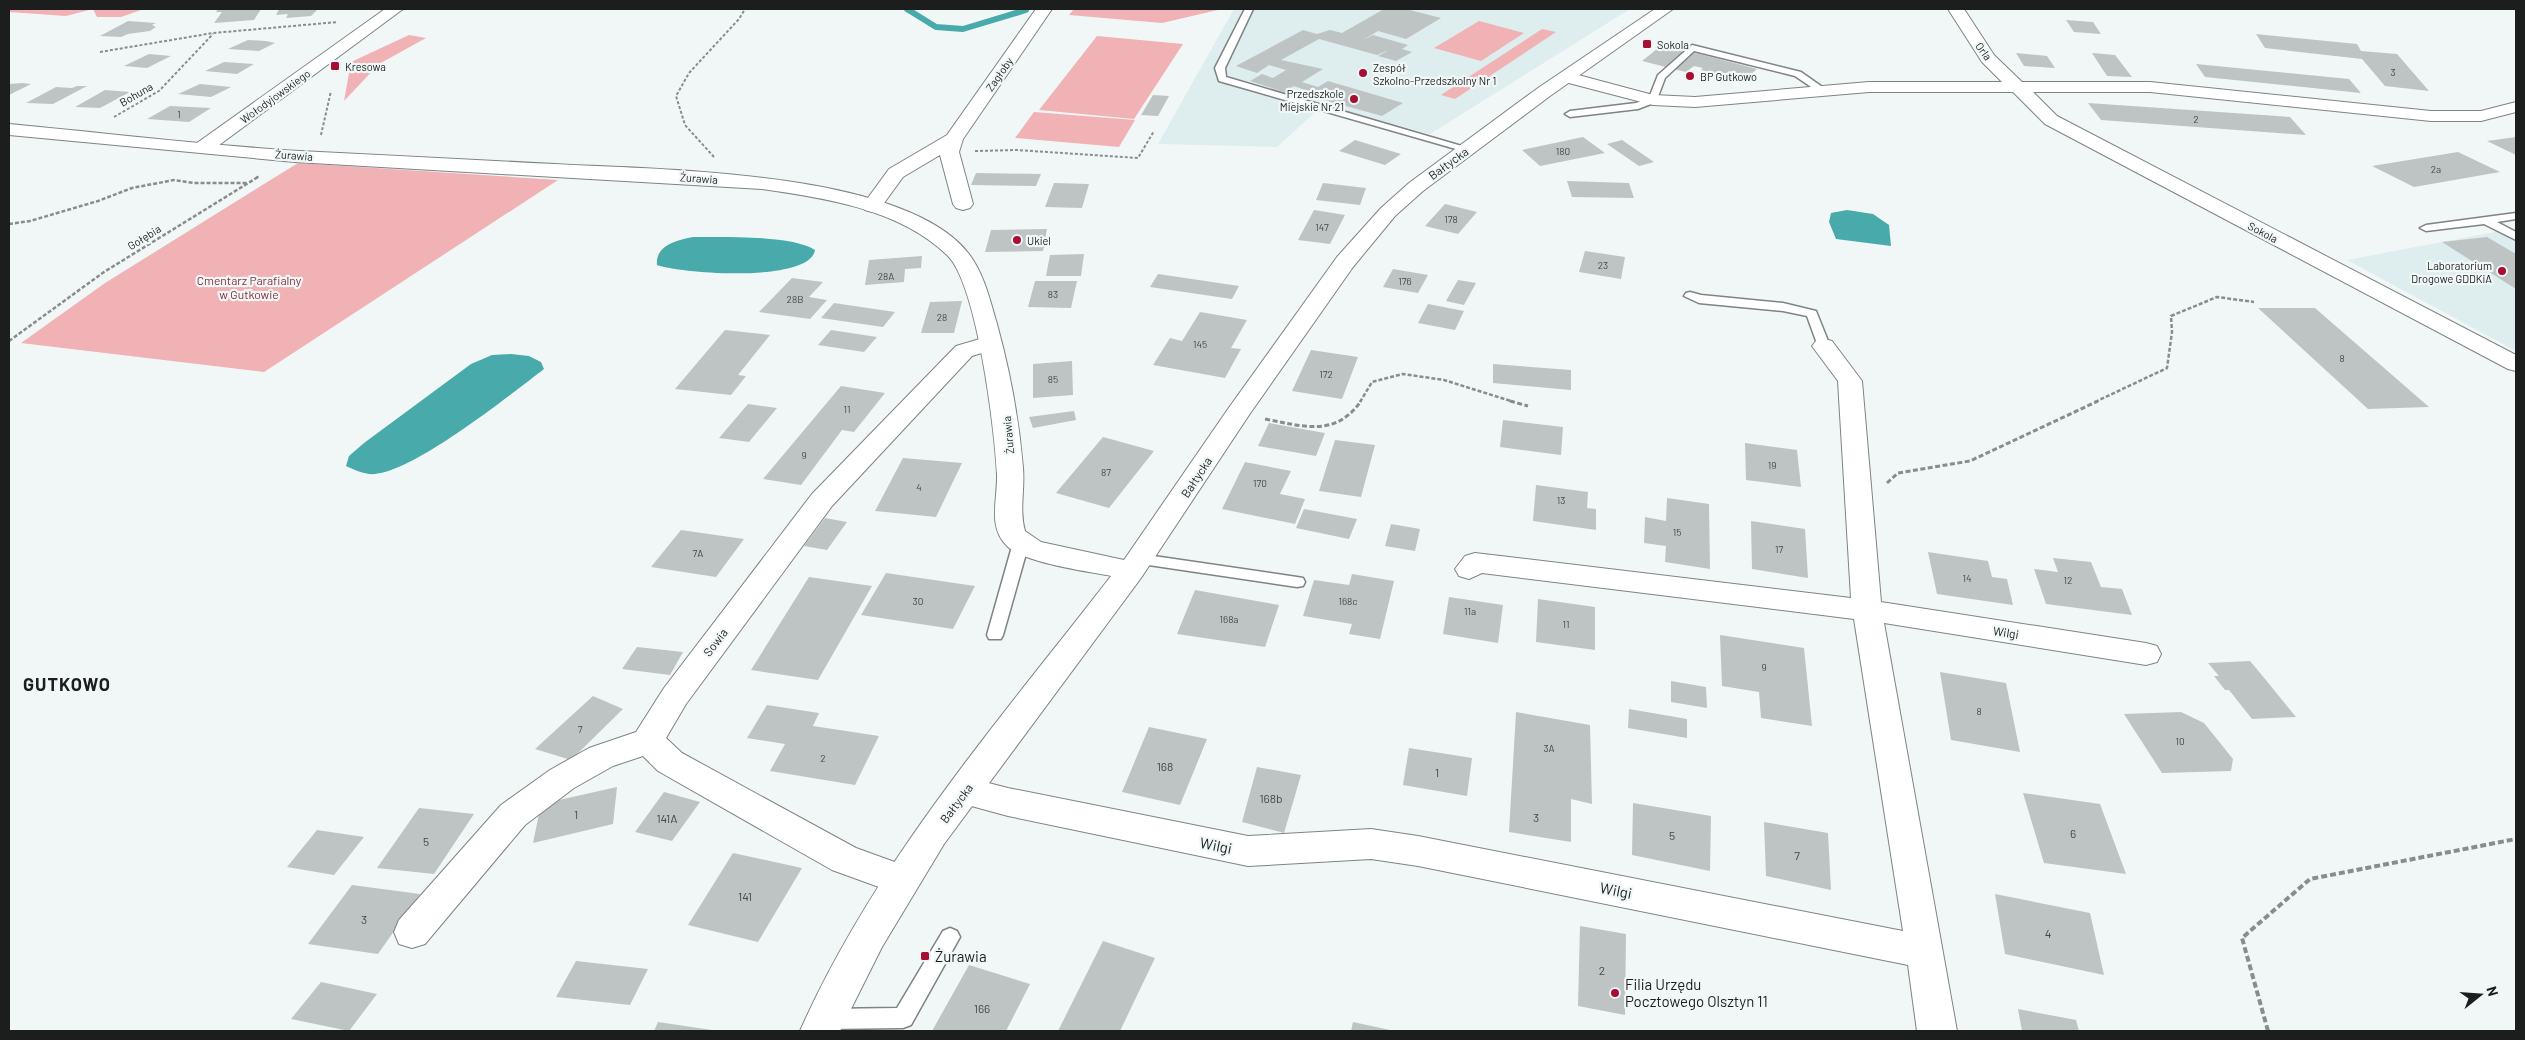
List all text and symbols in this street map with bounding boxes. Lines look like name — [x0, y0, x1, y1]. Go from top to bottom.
marker: Sokola — [1641, 38, 1653, 50]
place label: Sokola — [1657, 38, 1689, 51]
street label: Orla — [1973, 39, 1995, 63]
street label: Zagłoby — [983, 55, 1015, 93]
marker: Kresowa — [329, 60, 341, 72]
place label: Kresowa — [345, 60, 386, 73]
place label: Zespół Szkolno-Przedszkolny Nr 1 — [1373, 61, 1496, 87]
street label: Wołodyjowskiego — [237, 66, 313, 126]
house number: 3 — [2390, 66, 2396, 78]
marker: Zespół Szkolno-Przedszkolny Nr 1 — [1357, 67, 1369, 79]
marker: BP Gutkowo — [1684, 70, 1696, 82]
place label: BP Gutkowo — [1700, 70, 1757, 83]
street label: Bohuna — [117, 79, 155, 109]
place label: Przedszkole Miejskie Nr 21 — [1280, 87, 1344, 113]
marker: Przedszkole Miejskie Nr 21 — [1348, 93, 1360, 105]
house number: 1 — [177, 108, 181, 120]
house number: 2 — [2193, 113, 2199, 125]
street label: Bałtycka — [1425, 144, 1471, 182]
house number: 180 — [1556, 145, 1570, 157]
street label: Żurawia — [275, 146, 313, 163]
house number: 2a — [2431, 163, 2441, 175]
street label: Żurawia — [680, 169, 718, 186]
house number: 178 — [1444, 213, 1458, 225]
street label: Sokola — [2246, 219, 2280, 245]
house number: 147 — [1315, 221, 1329, 233]
street label: Gołębia — [125, 222, 163, 252]
marker: Ukiel — [1011, 234, 1023, 246]
place label: Ukiel — [1027, 234, 1051, 247]
house number: 23 — [1598, 259, 1608, 271]
place label: Laboratorium Drogowe GDDKiA — [2411, 259, 2492, 285]
marker: Laboratorium Drogowe GDDKiA — [2496, 265, 2508, 277]
house number: 28A — [878, 270, 894, 282]
park label: Cmentarz Parafialny w Gutkowie — [197, 273, 302, 301]
house number: 176 — [1398, 275, 1412, 287]
house number: 83 — [1048, 288, 1058, 300]
house number: 28B — [787, 293, 803, 305]
house number: 28 — [937, 311, 947, 323]
house number: 145 — [1193, 338, 1207, 350]
house number: 8 — [2339, 352, 2345, 364]
house number: 172 — [1319, 368, 1333, 380]
house number: 85 — [1048, 373, 1058, 385]
house number: 11 — [843, 403, 851, 415]
street label: Żurawia — [999, 416, 1016, 455]
house number: 9 — [801, 449, 807, 461]
street label: Bałtycka — [1178, 454, 1214, 500]
house number: 19 — [1768, 459, 1776, 471]
house number: 87 — [1101, 466, 1111, 478]
house number: 170 — [1253, 477, 1267, 489]
house number: 4 — [916, 481, 922, 493]
house number: 13 — [1557, 494, 1565, 506]
house number: 15 — [1673, 526, 1681, 538]
house number: 17 — [1775, 543, 1783, 555]
house number: 7A — [693, 547, 703, 559]
house number: 14 — [1962, 572, 1972, 584]
house number: 12 — [2064, 574, 2072, 586]
house number: 30 — [913, 595, 923, 607]
house number: 168c — [1338, 595, 1358, 607]
house number: 11a — [1464, 605, 1476, 617]
house number: 168a — [1220, 613, 1238, 625]
house number: 11 — [1562, 618, 1570, 630]
street label: Wilgi — [1992, 623, 2020, 641]
street label: Sowia — [700, 625, 730, 659]
house number: 9 — [1761, 661, 1767, 673]
district label: GUTKOWO — [23, 673, 111, 695]
house number: 8 — [1976, 705, 1982, 717]
house number: 7 — [578, 723, 583, 735]
house number: 10 — [2175, 735, 2185, 747]
house number: 3A — [1543, 742, 1555, 754]
house number: 2 — [820, 752, 826, 764]
house number: 168 — [1157, 759, 1173, 773]
house number: 1 — [1435, 765, 1439, 779]
street label: Bałtycka — [937, 781, 975, 825]
house number: 168b — [1259, 791, 1283, 805]
house number: 1 — [574, 807, 578, 821]
house number: 3 — [1533, 810, 1539, 824]
house number: 141A — [656, 811, 678, 825]
house number: 6 — [2070, 826, 2076, 840]
house number: 5 — [1669, 828, 1675, 842]
street label: Wilgi — [1198, 833, 1234, 857]
house number: 5 — [423, 834, 429, 848]
house number: 7 — [1794, 848, 1800, 862]
street label: Wilgi — [1598, 878, 1634, 902]
house number: 141 — [738, 889, 752, 903]
house number: 3 — [361, 912, 367, 926]
house number: 4 — [2045, 926, 2051, 940]
place label: Żurawia — [935, 947, 987, 965]
marker: Żurawia — [919, 950, 931, 962]
house number: 2 — [1599, 963, 1605, 977]
north arrow — [2455, 970, 2505, 1020]
place label: Filia Urzędu Pocztowego Olsztyn 11 — [1625, 975, 1768, 1010]
text: N — [2483, 984, 2502, 998]
marker: Filia Urzędu Pocztowego Olsztyn 11 — [1609, 987, 1621, 999]
house number: 166 — [974, 1001, 990, 1015]

